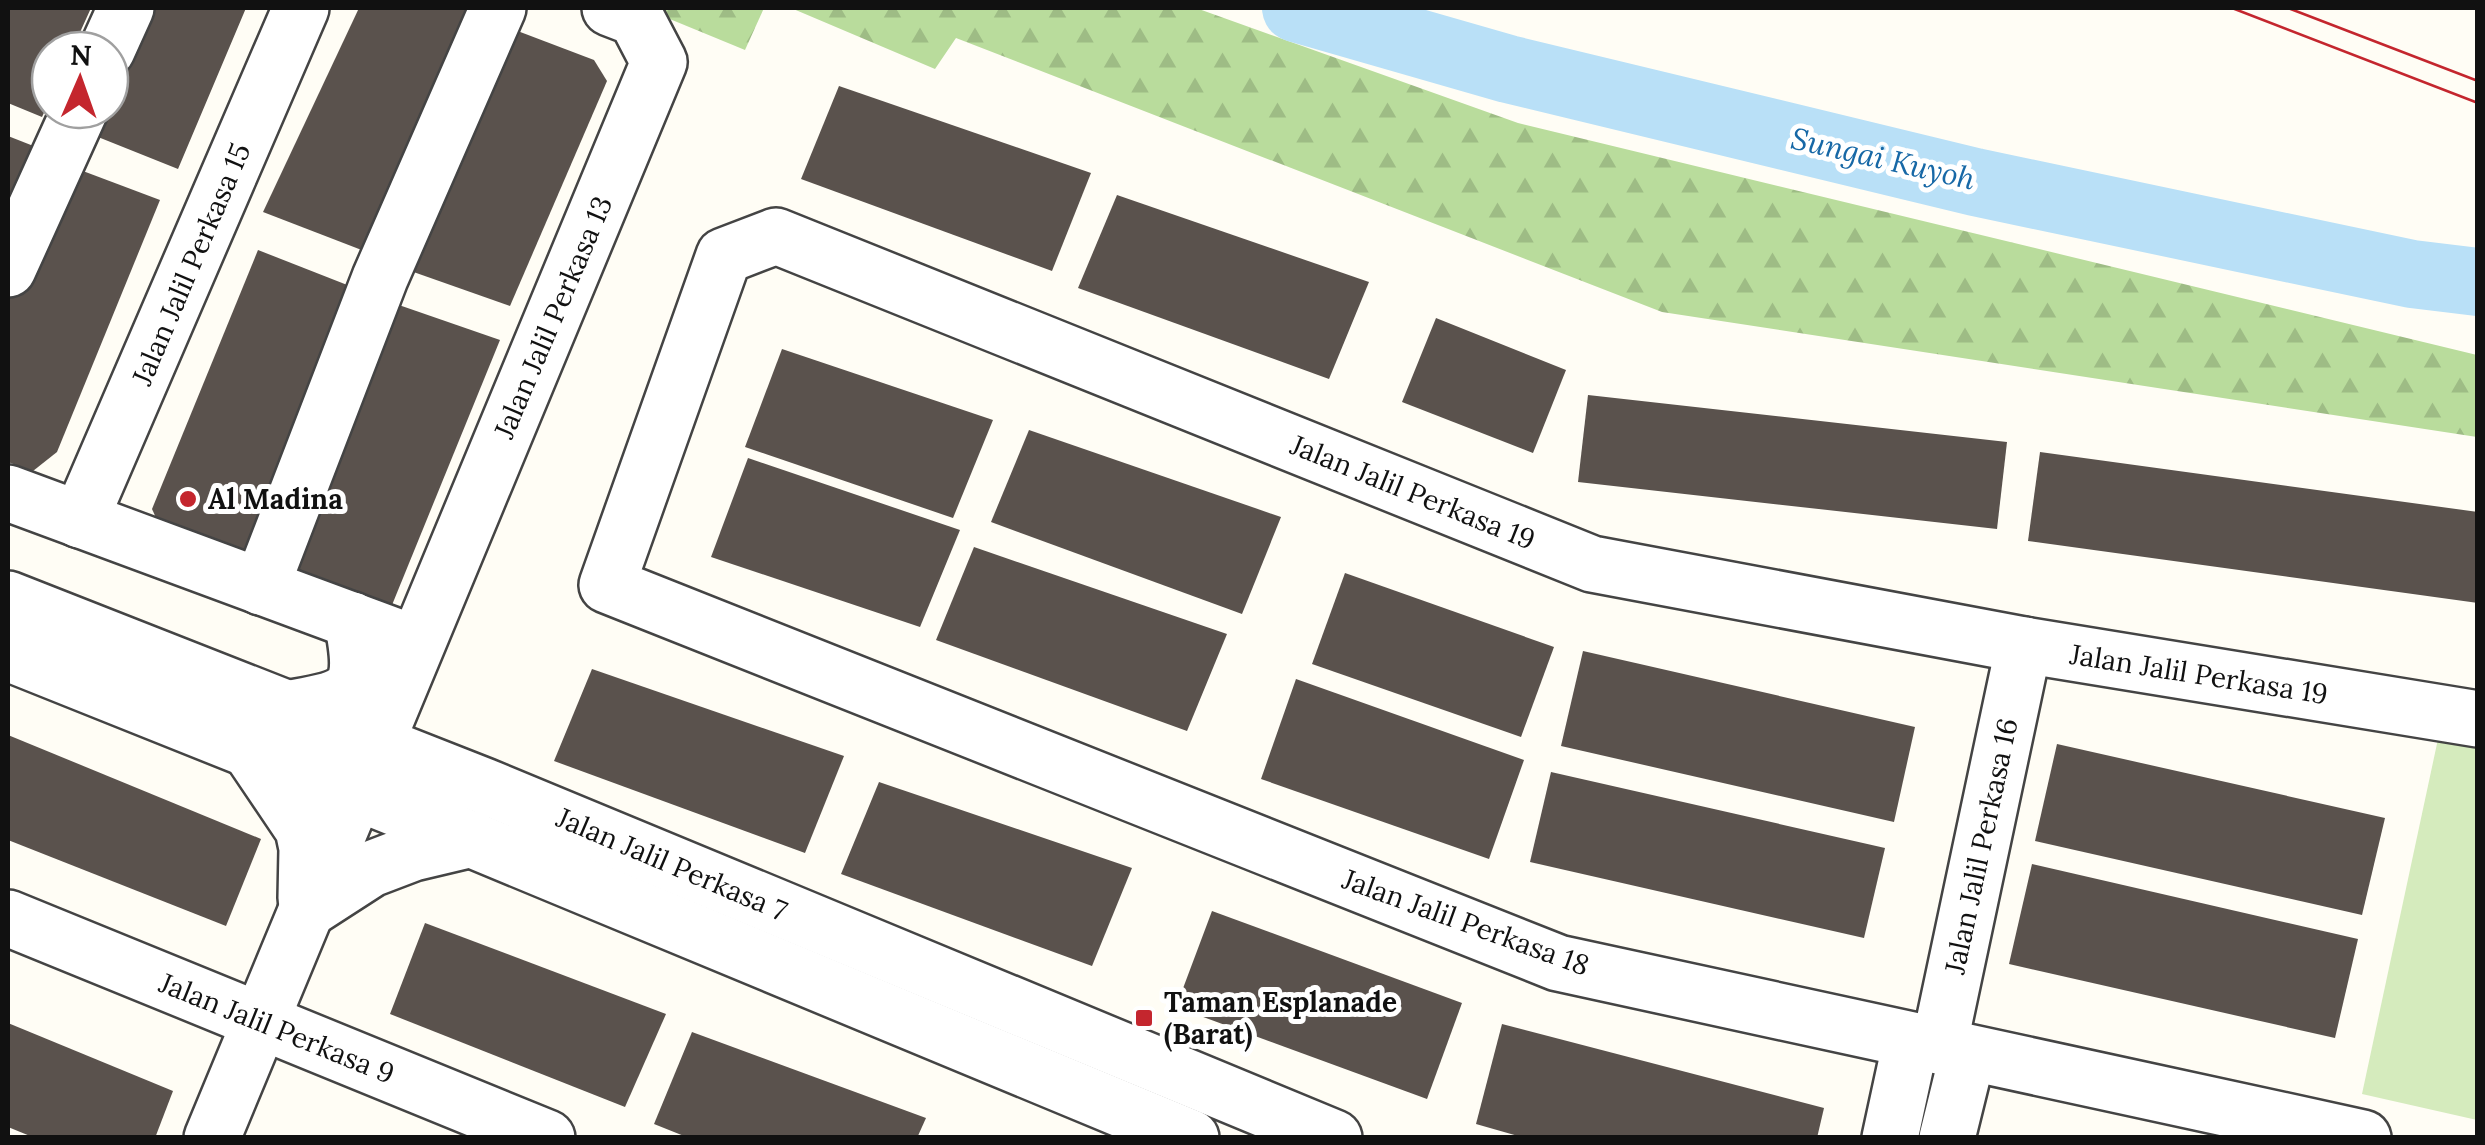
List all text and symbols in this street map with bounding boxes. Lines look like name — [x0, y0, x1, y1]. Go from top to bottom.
north arrow — [30, 30, 130, 130]
text: N — [69, 37, 92, 73]
water label: Sungai Kuyoh — [1787, 118, 1979, 198]
street label: Jalan Jalil Perkasa 15 — [123, 138, 258, 391]
street label: Jalan Jalil Perkasa 13 — [485, 190, 620, 445]
street label: Jalan Jalil Perkasa 19 — [1285, 426, 1540, 557]
place label: Al Madina — [208, 481, 343, 517]
marker: Al Madina — [177, 488, 199, 510]
street label: Jalan Jalil Perkasa 19 — [2067, 636, 2330, 712]
street label: Jalan Jalil Perkasa 16 — [1936, 715, 2026, 978]
street label: Jalan Jalil Perkasa 7 — [550, 799, 793, 929]
street label: Jalan Jalil Perkasa 18 — [1337, 860, 1594, 983]
street label: Jalan Jalil Perkasa 9 — [153, 964, 400, 1092]
place label: Taman Esplanade (Barat) — [1164, 984, 1397, 1052]
marker: Taman Esplanade (Barat) — [1133, 1007, 1155, 1029]

